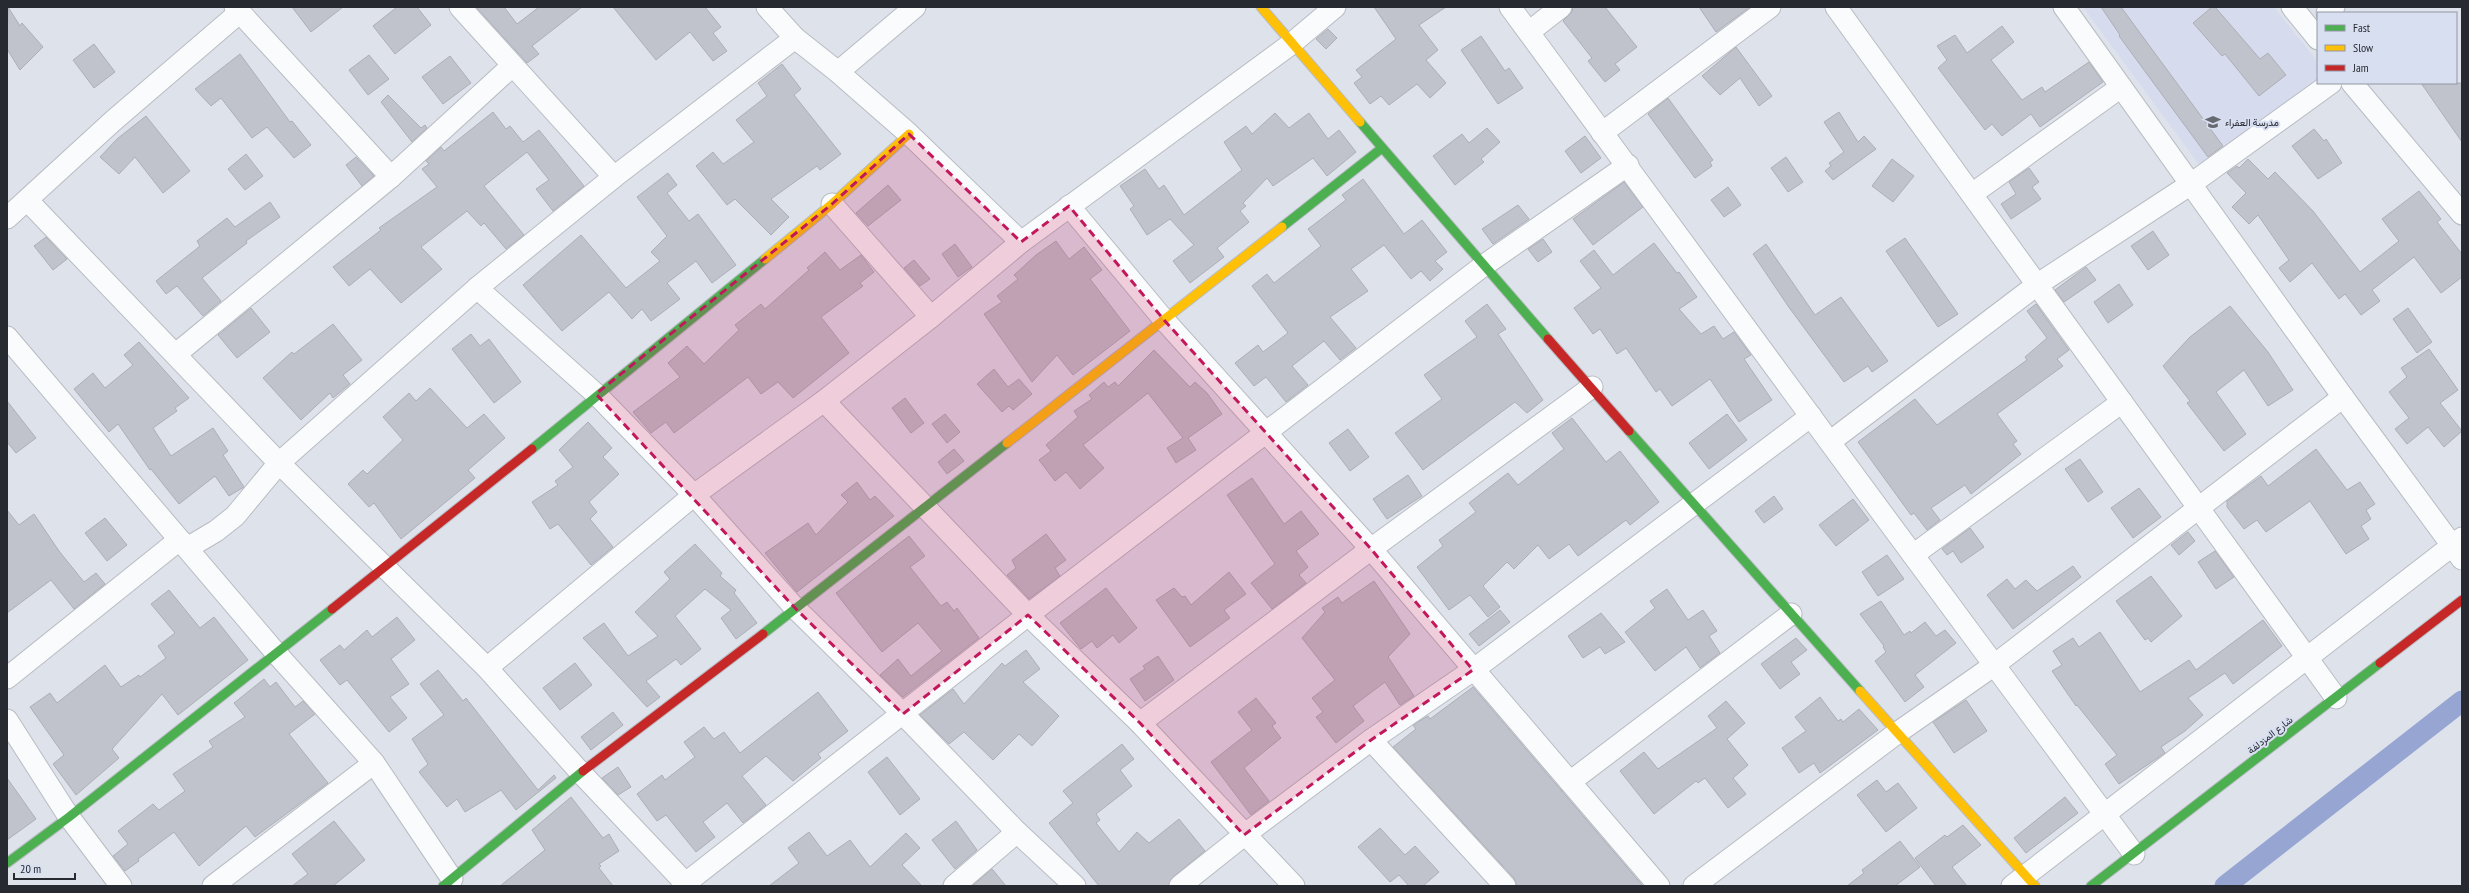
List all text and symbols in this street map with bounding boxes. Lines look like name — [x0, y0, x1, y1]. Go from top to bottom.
legend — [2317, 12, 2457, 84]
text: Fast — [2353, 20, 2371, 35]
text: Slow — [2353, 40, 2374, 55]
text: Jam — [2352, 60, 2369, 75]
school or university icon: مدرسة العفراء — [2204, 113, 2222, 131]
place label: مدرسة العفراء — [2225, 116, 2279, 129]
street label: شارع المزدلفة — [2245, 713, 2295, 757]
scale bar — [14, 855, 75, 881]
text: 20 m — [20, 861, 41, 876]

